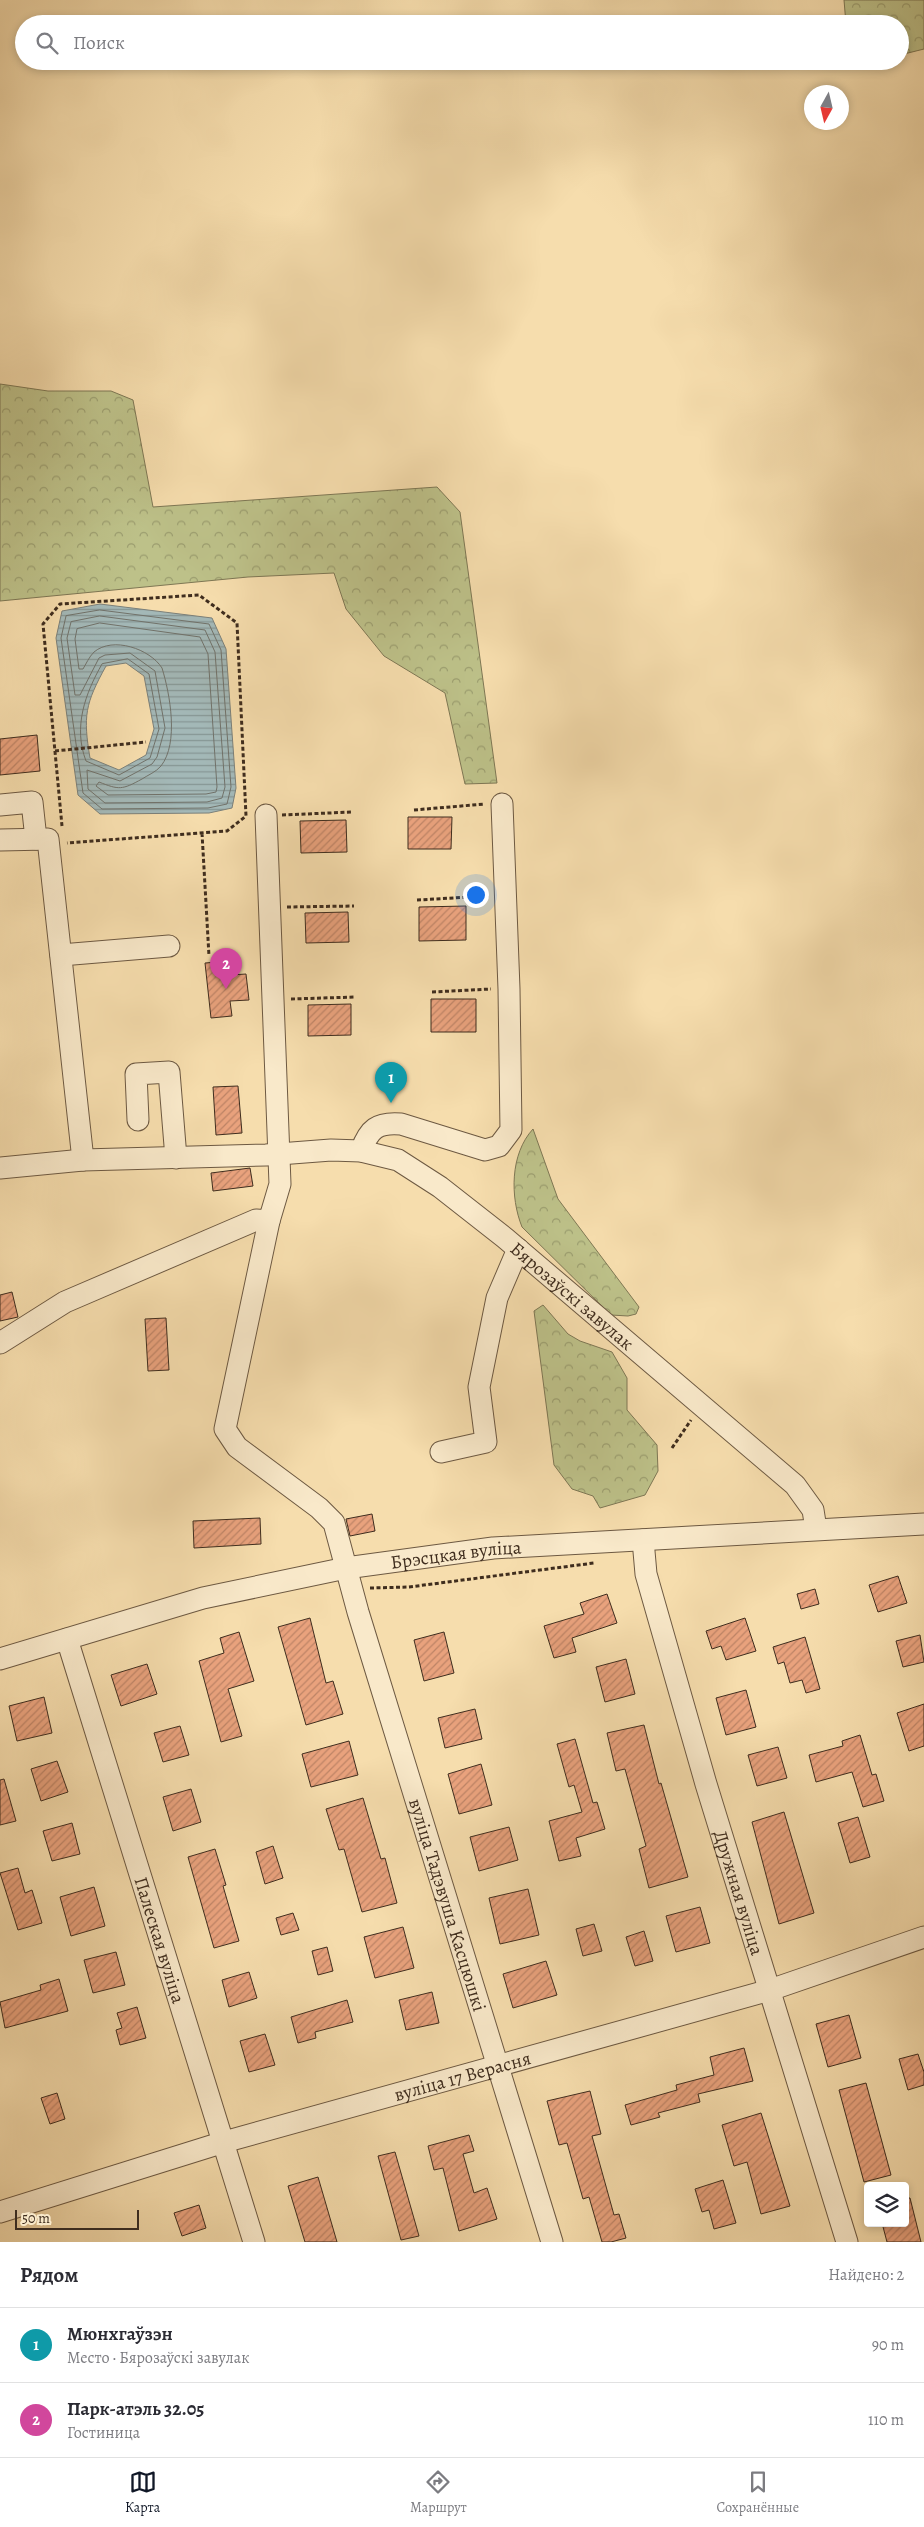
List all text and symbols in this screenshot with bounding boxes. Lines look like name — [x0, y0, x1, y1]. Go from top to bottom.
search box — [15, 15, 909, 70]
icon: search — [33, 29, 61, 57]
text: Поиск — [73, 30, 125, 56]
north arrow — [804, 85, 849, 130]
your location — [463, 882, 489, 908]
pin: 2 — [210, 948, 242, 989]
pin: 1 — [375, 1062, 407, 1103]
street label: Бярозаўскі завулак — [504, 1236, 639, 1356]
street label: Брэсцкая вуліца — [389, 1534, 522, 1576]
street label: вуліца Тадэвуша Касцюшкі — [402, 1795, 492, 2015]
street label: Дружная вуліца — [707, 1827, 770, 1959]
street label: Палеская вуліца — [127, 1874, 191, 2007]
street label: вуліца 17 Верасня — [391, 2045, 534, 2108]
map controls — [864, 2182, 909, 2227]
button: layers — [864, 2182, 909, 2227]
scale bar — [15, 2207, 139, 2230]
text: 50 m — [22, 2209, 50, 2228]
text: Рядом — [20, 2261, 78, 2289]
text: Найдено: 2 — [828, 2264, 904, 2286]
text: Мюнхгаўзэн — [67, 2321, 173, 2347]
text: 1 — [33, 2334, 39, 2356]
text: 90 m — [872, 2334, 904, 2356]
text: Место · Бярозаўскі завулак — [67, 2347, 250, 2369]
text: Парк-атэль 32.05 — [67, 2396, 204, 2422]
text: 2 — [32, 2409, 40, 2431]
text: 110 m — [868, 2409, 904, 2431]
text: Гостиница — [67, 2422, 140, 2444]
tab: Карта — [125, 2468, 160, 2517]
tab: Маршрут — [410, 2468, 467, 2517]
tab: Сохранённые — [717, 2468, 799, 2517]

